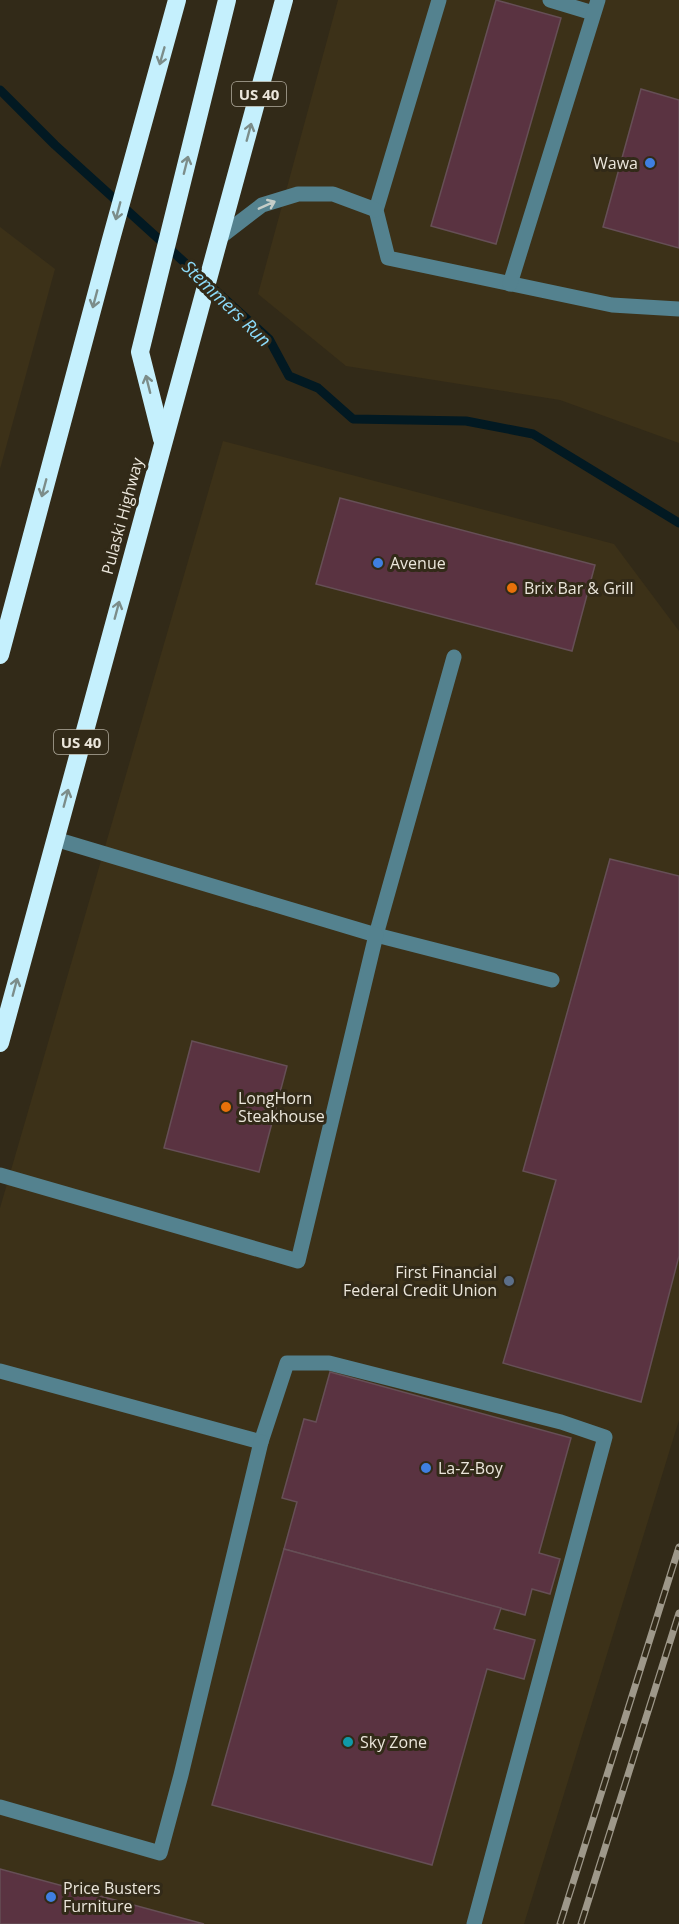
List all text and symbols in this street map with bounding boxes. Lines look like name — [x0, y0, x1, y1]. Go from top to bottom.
one-way arrow — [155, 46, 167, 65]
road number: US 40 — [232, 82, 286, 106]
one-way arrow — [243, 123, 255, 142]
place label: Wawa — [593, 152, 638, 174]
one-way arrow — [180, 156, 192, 175]
marker: Wawa — [643, 156, 657, 170]
one-way arrow — [258, 199, 276, 210]
one-way arrow — [112, 201, 124, 220]
water label: Stemmers Run — [177, 254, 277, 352]
one-way arrow — [88, 289, 100, 308]
one-way arrow — [142, 375, 154, 394]
street label: Pulaski Highway — [96, 454, 148, 577]
one-way arrow — [38, 478, 49, 497]
place label: Avenue — [390, 552, 446, 574]
marker: Avenue — [371, 556, 385, 570]
place label: Brix Bar & Grill — [524, 577, 633, 599]
marker: Brix Bar & Grill — [505, 581, 519, 595]
one-way arrow — [112, 601, 123, 620]
road number: US 40 — [54, 730, 108, 754]
one-way arrow — [61, 789, 72, 808]
one-way arrow — [10, 977, 22, 996]
place label: LongHorn Steakhouse — [238, 1087, 325, 1127]
marker: LongHorn Steakhouse — [219, 1100, 233, 1114]
place label: First Financial Federal Credit Union — [343, 1261, 497, 1301]
marker: First Financial Federal Credit Union — [502, 1274, 516, 1288]
place label: La-Z-Boy — [438, 1457, 504, 1479]
marker: La-Z-Boy — [419, 1461, 433, 1475]
place label: Sky Zone — [360, 1731, 427, 1753]
marker: Sky Zone — [341, 1735, 355, 1749]
place label: Price Busters Furniture — [63, 1877, 161, 1917]
marker: Price Busters Furniture — [44, 1890, 58, 1904]

